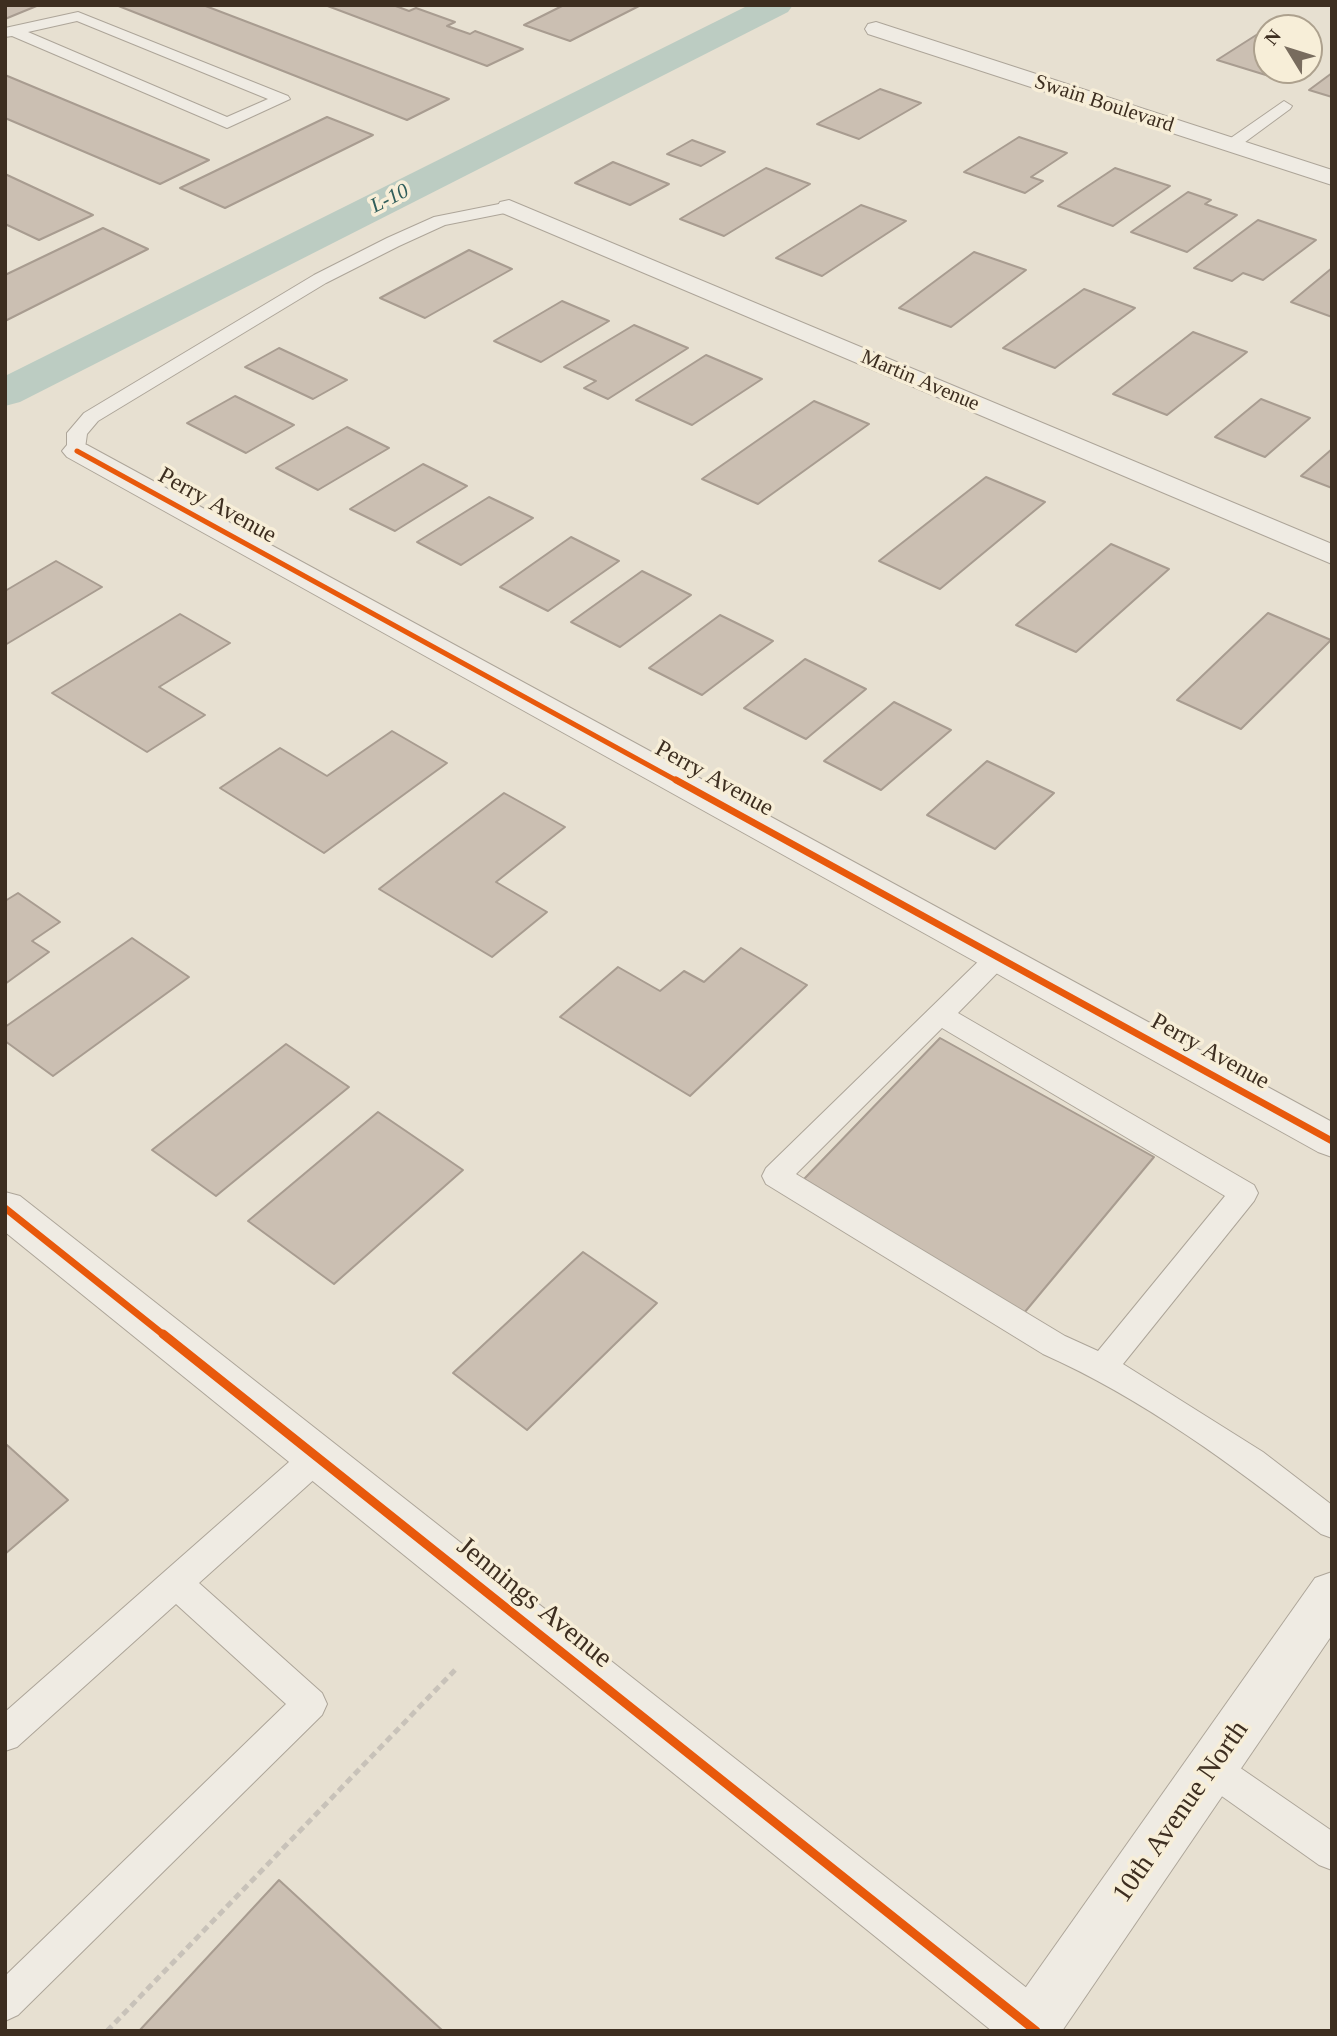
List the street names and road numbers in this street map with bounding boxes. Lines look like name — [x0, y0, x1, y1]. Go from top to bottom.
street label: Swain Boulevard — [1031, 70, 1177, 138]
street label: Martin Avenue — [857, 345, 983, 417]
street label: Perry Avenue — [153, 462, 281, 550]
street label: Perry Avenue — [650, 735, 778, 823]
street label: Perry Avenue — [1146, 1008, 1274, 1096]
street label: Jennings Avenue — [450, 1530, 618, 1676]
street label: 10th Avenue North — [1106, 1715, 1256, 1909]

